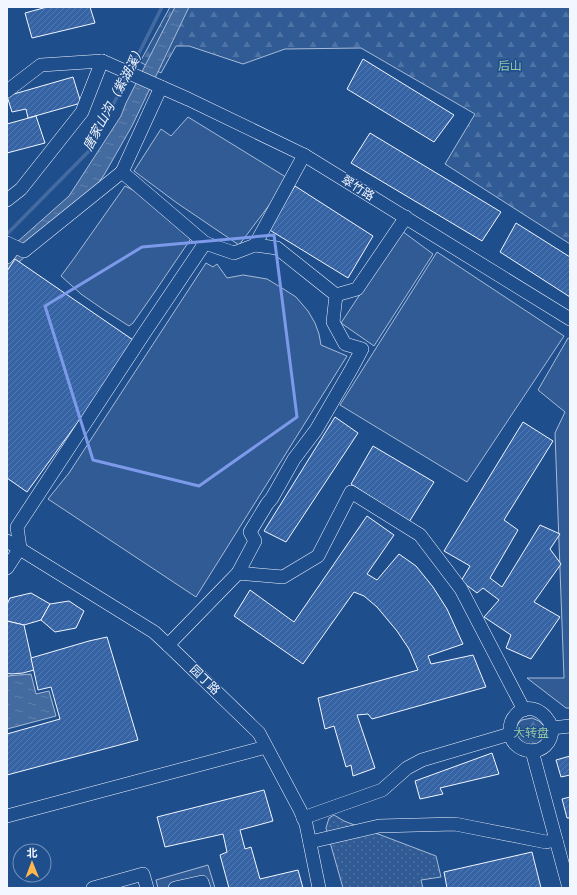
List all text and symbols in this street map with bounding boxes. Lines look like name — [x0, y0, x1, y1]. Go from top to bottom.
water label: 唐家山沟（紫湖溪） — [80, 43, 148, 153]
park label: 后山 — [498, 59, 522, 73]
street label: 翠竹路 — [339, 173, 377, 203]
street label: 园丁路 — [187, 662, 223, 698]
park label: 大转盘 — [513, 726, 549, 740]
north arrow — [12, 843, 52, 883]
text: 北 — [26, 847, 37, 860]

